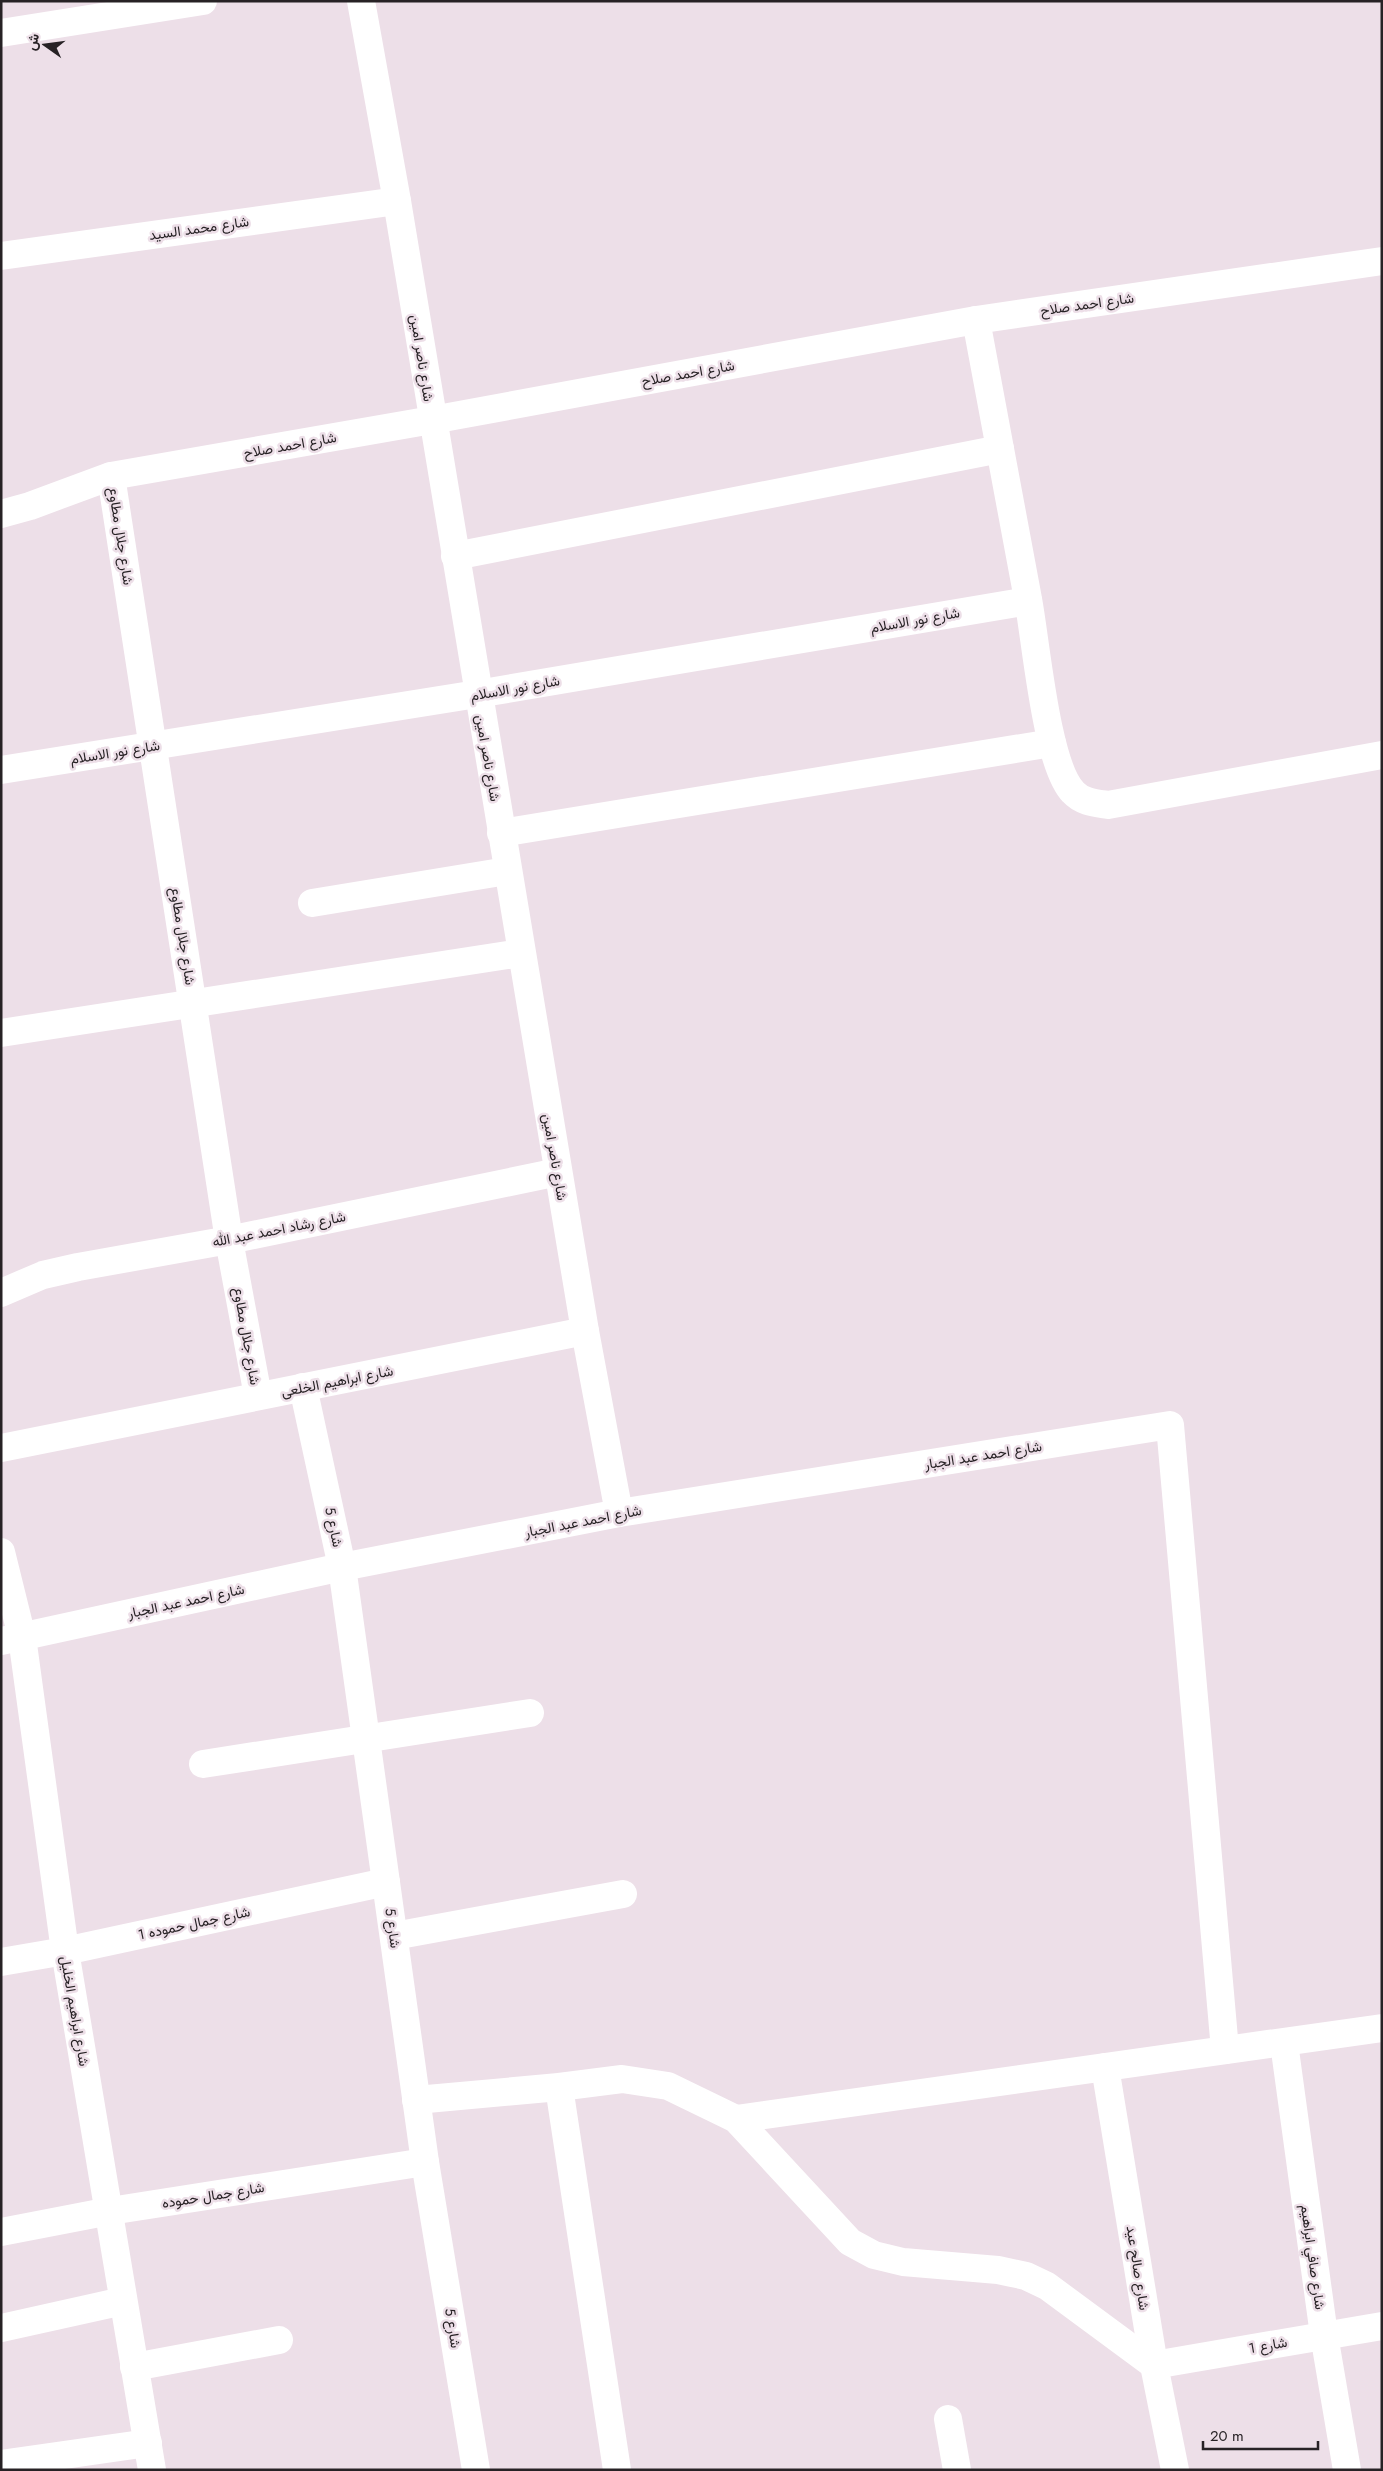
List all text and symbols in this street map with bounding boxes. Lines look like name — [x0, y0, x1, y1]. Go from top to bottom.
north arrow — [20, 20, 70, 70]
text: ش — [21, 31, 44, 52]
street label: شارع محمد السيد — [148, 211, 250, 246]
street label: شارع احمد صلاح — [1039, 288, 1135, 321]
street label: شارع ناصر امين — [404, 313, 439, 403]
street label: شارع احمد صلاح — [640, 355, 736, 392]
street label: شارع احمد صلاح — [242, 427, 338, 464]
street label: شارع جلال مطاوع — [102, 486, 139, 587]
street label: شارع نور الاسلام — [869, 602, 962, 639]
street label: شارع نور الاسلام — [469, 670, 562, 707]
street label: شارع ناصر امين — [470, 713, 505, 803]
street label: شارع نور الاسلام — [69, 735, 161, 770]
street label: شارع جلال مطاوع — [164, 886, 201, 987]
street label: شارع ناصر امين — [537, 1112, 572, 1202]
street label: شارع رشاد احمد عبد الله — [211, 1206, 348, 1253]
street label: شارع جلال مطاوع — [228, 1286, 265, 1387]
street label: شارع ابراهيم الخلعى — [279, 1360, 395, 1403]
street label: شارع احمد عبد الجبار — [922, 1436, 1043, 1475]
street label: شارع احمد عبد الجبار — [522, 1500, 643, 1543]
street label: شارع 5 — [319, 1505, 348, 1549]
street label: شارع احمد عبد الجبار — [125, 1579, 246, 1624]
street label: شارع جمال حموده 1 — [136, 1901, 252, 1946]
street label: شارع 5 — [379, 1907, 406, 1949]
street label: شارع ابراهيم الخليل — [54, 1954, 95, 2068]
street label: شارع جمال حموده — [160, 2177, 266, 2214]
street label: شارع صافي ابراهيم — [1294, 2203, 1330, 2311]
street label: شارع صالح عيد — [1120, 2224, 1155, 2312]
street label: شارع 5 — [439, 2307, 466, 2350]
street label: شارع 1 — [1247, 2332, 1289, 2359]
scale bar — [1203, 2418, 1318, 2450]
text: 20 m — [1210, 2425, 1244, 2447]

